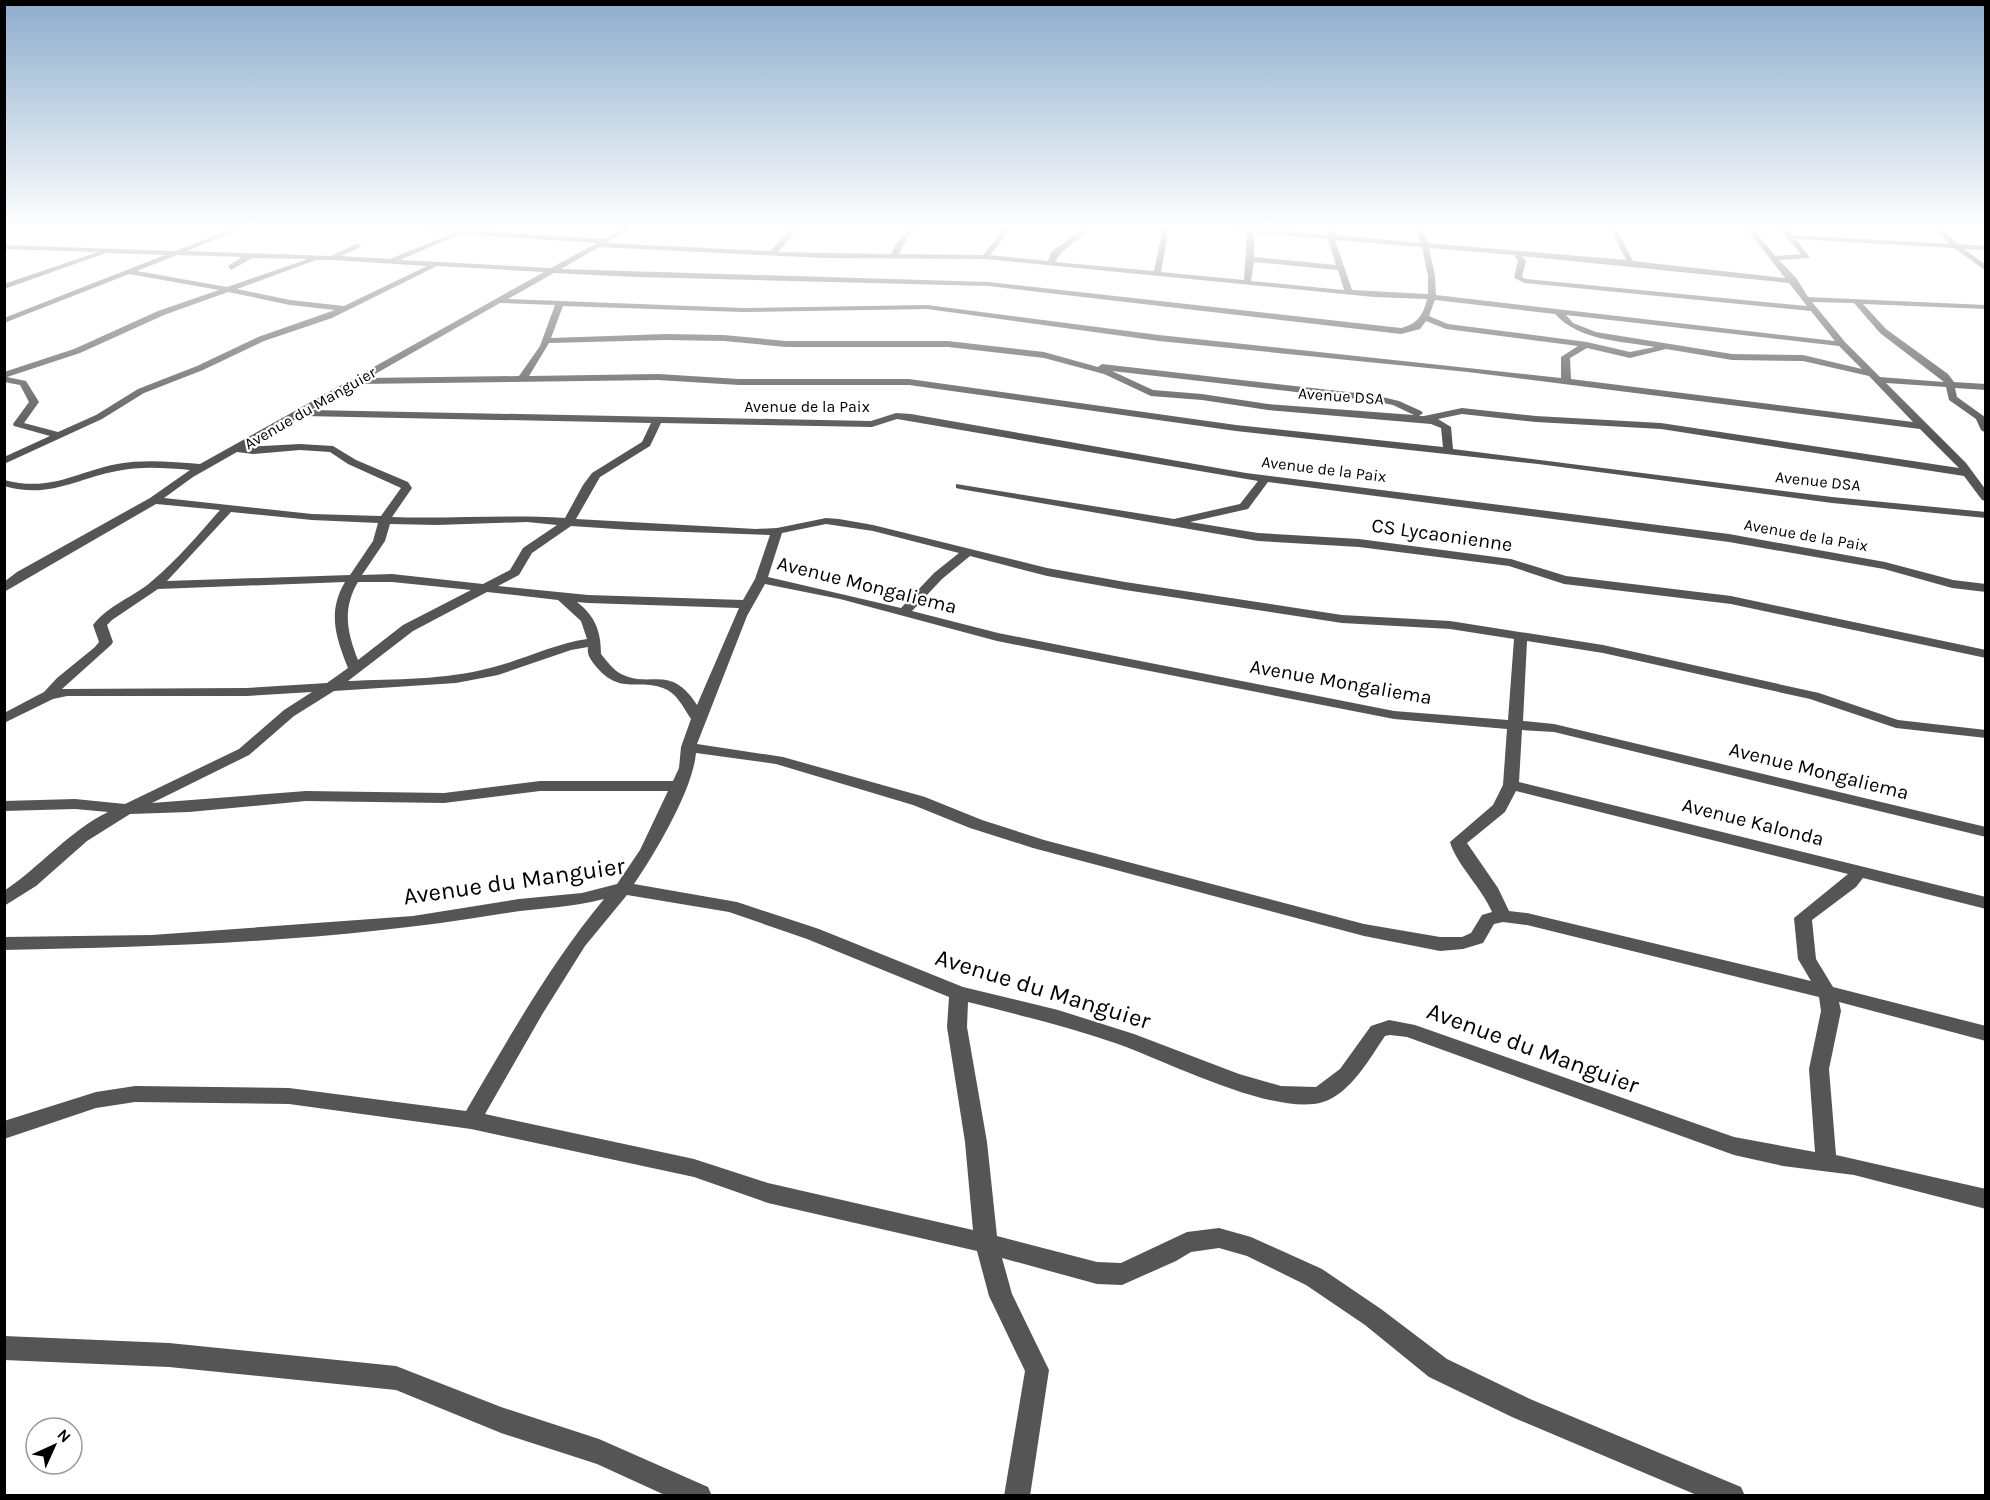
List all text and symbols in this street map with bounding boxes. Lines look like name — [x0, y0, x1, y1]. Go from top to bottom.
street label: Avenue du Manguier — [241, 362, 379, 453]
street label: Avenue DSA — [1297, 384, 1385, 408]
street label: Avenue de la Paix — [744, 397, 870, 416]
street label: Avenue de la Paix — [1260, 452, 1388, 486]
street label: Avenue DSA — [1774, 467, 1862, 495]
street label: CS Lycaonienne — [1370, 514, 1514, 556]
street label: Avenue de la Paix — [1742, 515, 1870, 555]
street label: Avenue Mongaliema — [775, 552, 959, 618]
street label: Avenue Mongaliema — [1248, 655, 1434, 709]
street label: Avenue Mongaliema — [1727, 738, 1911, 804]
street label: Avenue Kalonda — [1680, 793, 1826, 851]
street label: Avenue du Manguier — [401, 852, 627, 910]
street label: Avenue du Manguier — [932, 943, 1154, 1035]
street label: Avenue du Manguier — [1423, 997, 1643, 1099]
north arrow — [24, 1416, 84, 1476]
text: N — [53, 1425, 75, 1447]

